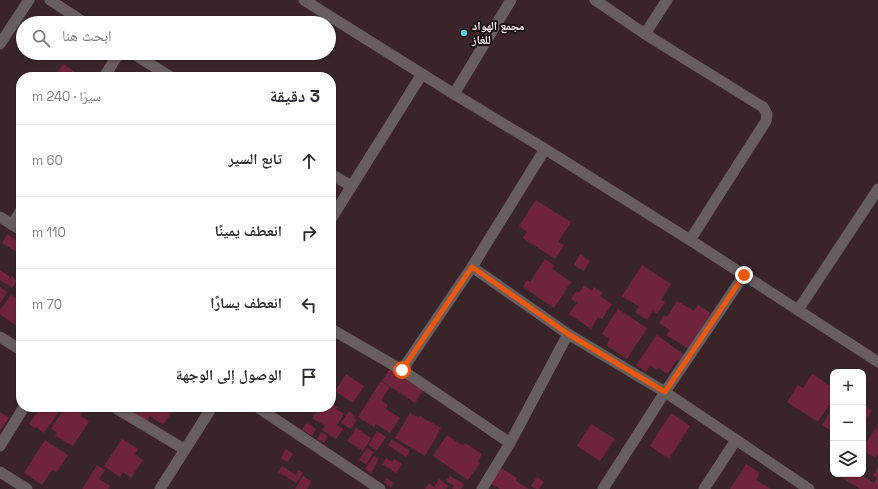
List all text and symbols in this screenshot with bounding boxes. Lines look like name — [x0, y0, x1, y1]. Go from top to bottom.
search box — [16, 16, 336, 60]
place label: مجمع الهواد للغاز — [471, 18, 525, 48]
text: ابحث هنا — [62, 26, 112, 45]
icon: search — [30, 27, 52, 49]
marker: مجمع الهواد للغاز — [459, 28, 469, 38]
text: 3 دقيقة — [270, 85, 320, 107]
text: سيرًا · 240 m — [32, 88, 101, 105]
text: تابع السير — [228, 149, 282, 168]
icon: ahead — [298, 150, 320, 172]
text: 60 m — [32, 152, 63, 169]
text: انعطف يمينًا — [215, 221, 282, 240]
icon: right — [298, 222, 320, 244]
text: 110 m — [32, 224, 66, 241]
route end — [735, 266, 753, 284]
text: انعطف يسارًا — [210, 293, 282, 312]
icon: left — [298, 294, 320, 316]
text: 70 m — [32, 296, 62, 313]
route start — [393, 361, 411, 379]
text: الوصول إلى الوجهة — [176, 365, 282, 384]
icon: arrive — [298, 366, 320, 388]
map controls — [830, 369, 866, 477]
button: + — [830, 369, 866, 405]
button: − — [830, 405, 866, 441]
button: layers — [830, 441, 866, 477]

